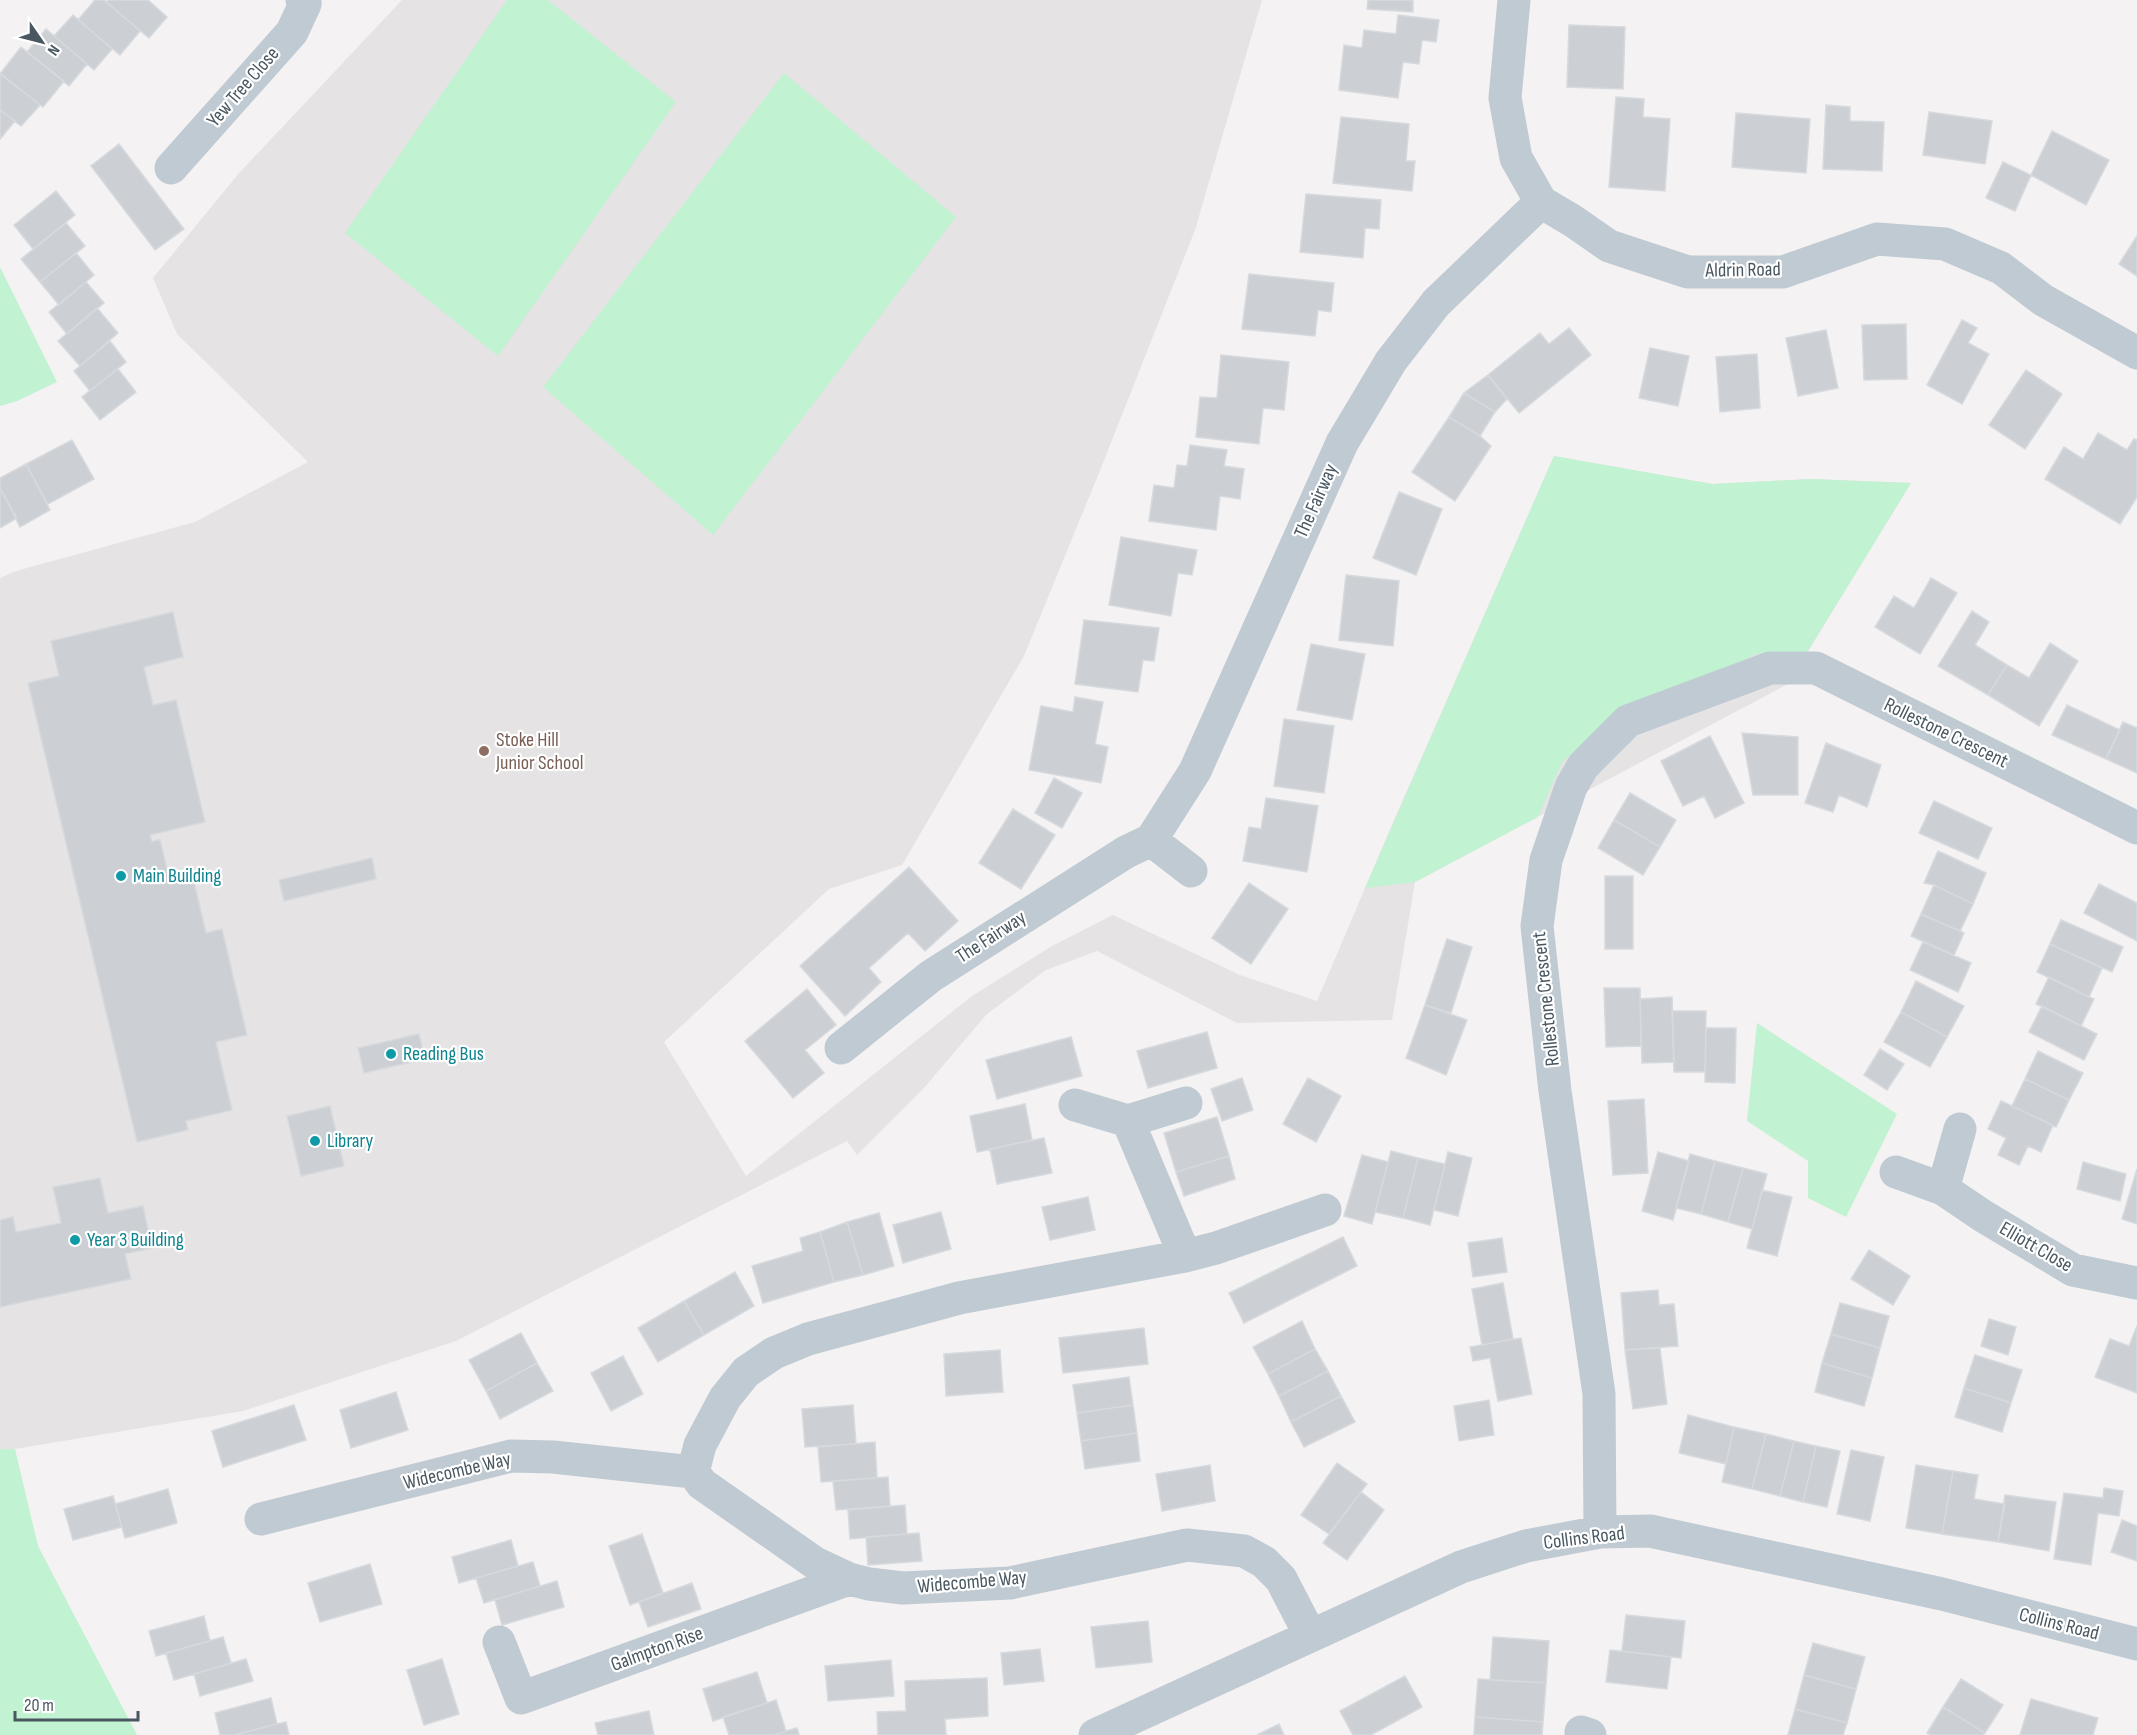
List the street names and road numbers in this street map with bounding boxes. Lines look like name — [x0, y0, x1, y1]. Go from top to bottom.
street label: Yew Tree Close — [202, 42, 284, 132]
street label: Aldrin Road — [1704, 257, 1781, 283]
street label: The Fairway — [1289, 460, 1343, 542]
street label: Rollestone Crescent — [1880, 693, 2012, 773]
street label: The Fairway — [951, 905, 1031, 968]
street label: Rollestone Crescent — [1527, 931, 1565, 1067]
street label: Elliott Close — [1995, 1217, 2077, 1277]
street label: Widecombe Way — [401, 1447, 513, 1495]
street label: Collins Road — [1542, 1521, 1626, 1555]
street label: Widecombe Way — [916, 1565, 1028, 1599]
street label: Collins Road — [2016, 1602, 2102, 1646]
street label: Galmpton Rise — [608, 1621, 706, 1677]

